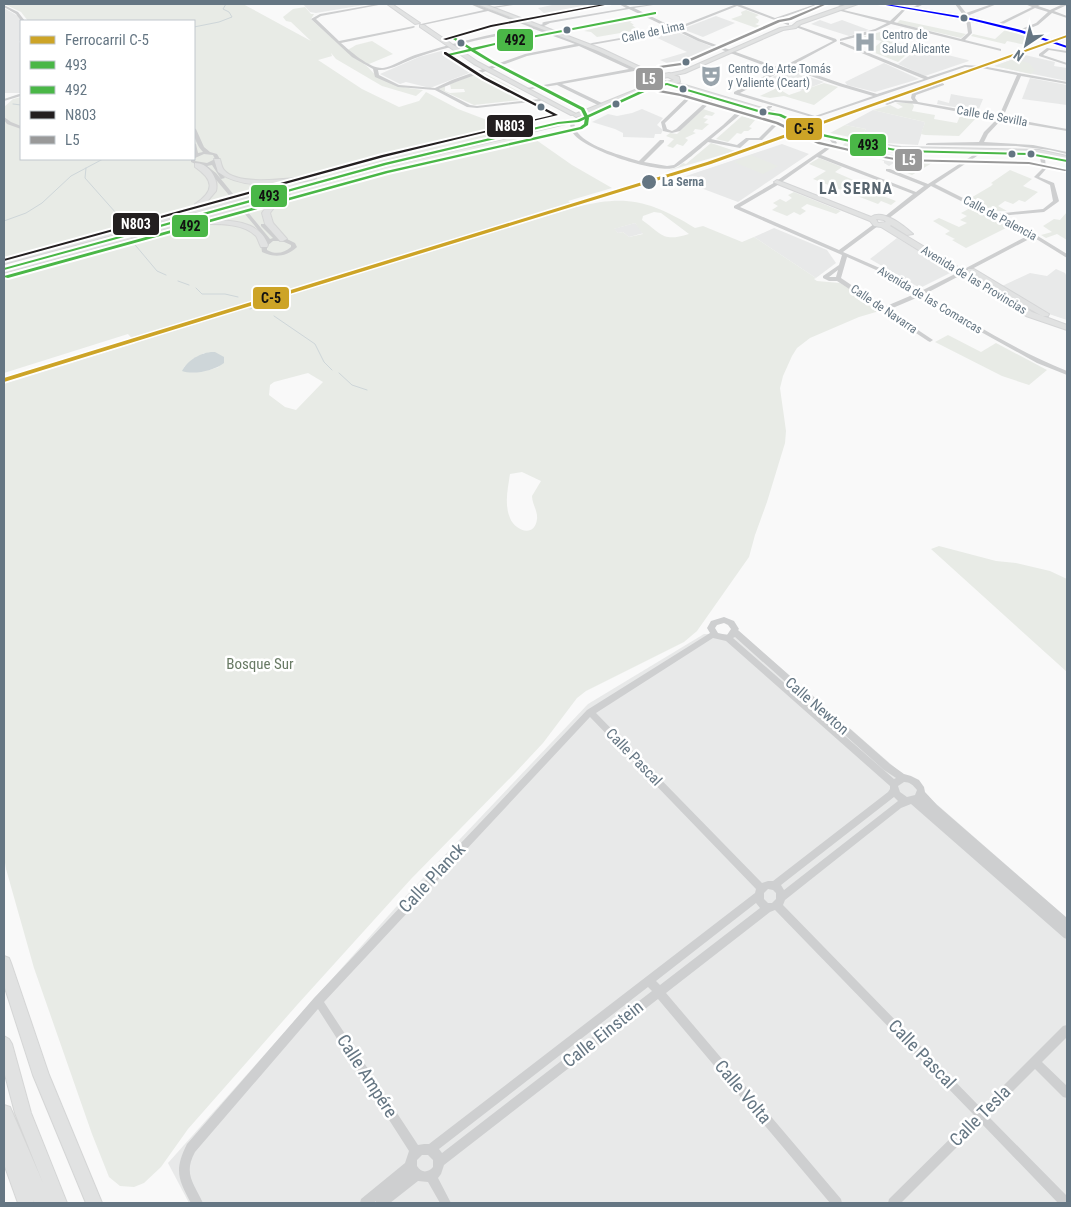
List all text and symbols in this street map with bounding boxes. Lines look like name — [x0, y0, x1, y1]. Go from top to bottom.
unlabelled marker — [959, 13, 969, 23]
street label: Calle de Lima — [620, 18, 686, 46]
legend — [20, 20, 195, 160]
north arrow — [1001, 20, 1051, 70]
unlabelled marker — [562, 25, 572, 35]
line badge: 492 — [496, 28, 534, 52]
place label: Centro de Salud Alicante — [882, 28, 950, 56]
hospital icon: Centro de Salud Alicante — [852, 29, 878, 55]
text: Ferrocarril C-5 — [65, 31, 149, 49]
text: 492 — [504, 32, 526, 48]
unlabelled marker — [456, 38, 466, 48]
text: N — [1010, 47, 1027, 65]
text: 493 — [65, 56, 87, 74]
unlabelled marker — [681, 57, 691, 67]
place label: Centro de Arte Tomás y Valiente (Ceart) — [728, 62, 831, 90]
theatre icon: Centro de Arte Tomás y Valiente (Ceart) — [698, 63, 724, 89]
line badge: L5 — [635, 67, 664, 91]
text: L5 — [642, 71, 656, 87]
text: 492 — [65, 81, 87, 99]
unlabelled marker — [678, 84, 688, 94]
unlabelled marker — [611, 99, 621, 109]
unlabelled marker — [536, 102, 546, 112]
street label: Calle de Sevilla — [955, 103, 1029, 129]
text: N803 — [65, 106, 97, 124]
unlabelled marker — [758, 107, 768, 117]
line badge: N803 — [486, 114, 534, 138]
line badge: C-5 — [785, 117, 823, 141]
text: N803 — [495, 118, 525, 134]
text: C-5 — [794, 121, 814, 137]
text: L5 — [65, 131, 80, 149]
line badge: 493 — [849, 133, 887, 157]
text: 493 — [857, 137, 879, 153]
line badge: L5 — [894, 148, 923, 172]
unlabelled marker — [1007, 149, 1017, 159]
unlabelled marker — [1026, 149, 1036, 159]
text: L5 — [902, 152, 916, 168]
marker: La Serna — [640, 173, 658, 191]
place label: La Serna — [662, 175, 704, 189]
district label: LA SERNA — [819, 179, 893, 198]
line badge: 493 — [250, 184, 288, 208]
text: 493 — [258, 188, 280, 204]
street label: Calle de Palencia — [961, 193, 1039, 243]
line badge: N803 — [112, 212, 160, 236]
line badge: 492 — [171, 214, 209, 238]
text: N803 — [121, 216, 151, 232]
text: 492 — [179, 218, 201, 234]
street label: Avenida de las Provincias — [919, 243, 1029, 317]
street label: Avenida de las Comarcas — [875, 263, 985, 337]
street label: Calle de Navarra — [848, 282, 920, 337]
line badge: C-5 — [252, 286, 290, 310]
text: C-5 — [261, 290, 281, 306]
park label: Bosque Sur — [226, 655, 294, 673]
street label: Calle Newton — [782, 674, 852, 738]
street label: Calle Pascal — [602, 725, 666, 789]
street label: Calle Planck — [394, 838, 469, 917]
street label: Calle Einstein — [558, 996, 647, 1072]
street label: Calle Pascal — [884, 1015, 960, 1092]
street label: Calle Ampére — [333, 1030, 402, 1121]
street label: Calle Volta — [711, 1056, 776, 1128]
street label: Calle Tesla — [945, 1081, 1014, 1150]

